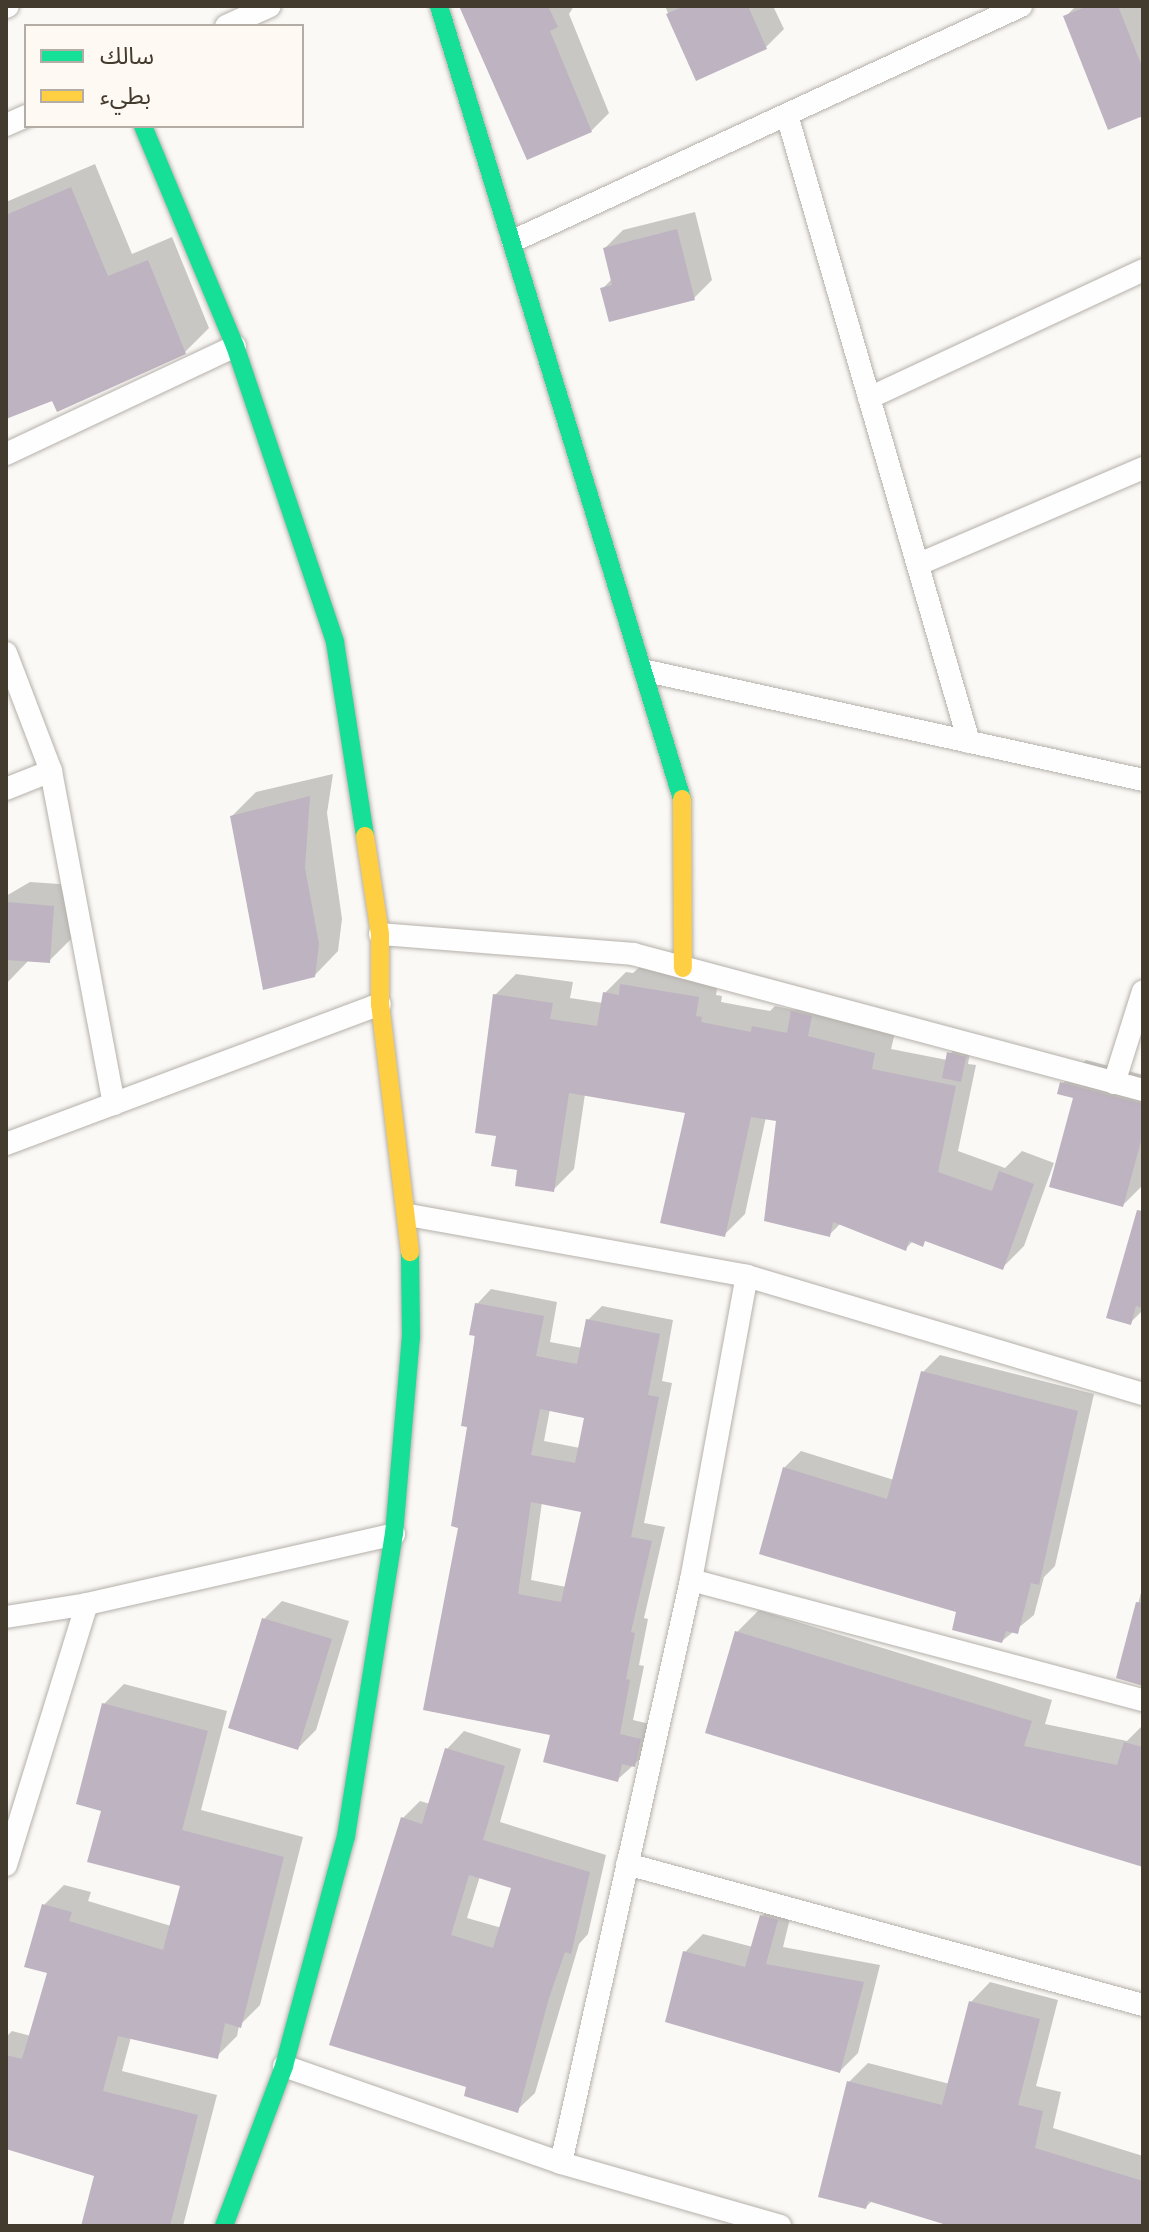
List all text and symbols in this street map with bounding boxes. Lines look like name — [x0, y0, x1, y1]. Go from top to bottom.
legend — [24, 24, 304, 128]
text: سالك — [100, 41, 154, 69]
text: بطيء — [100, 81, 151, 109]

